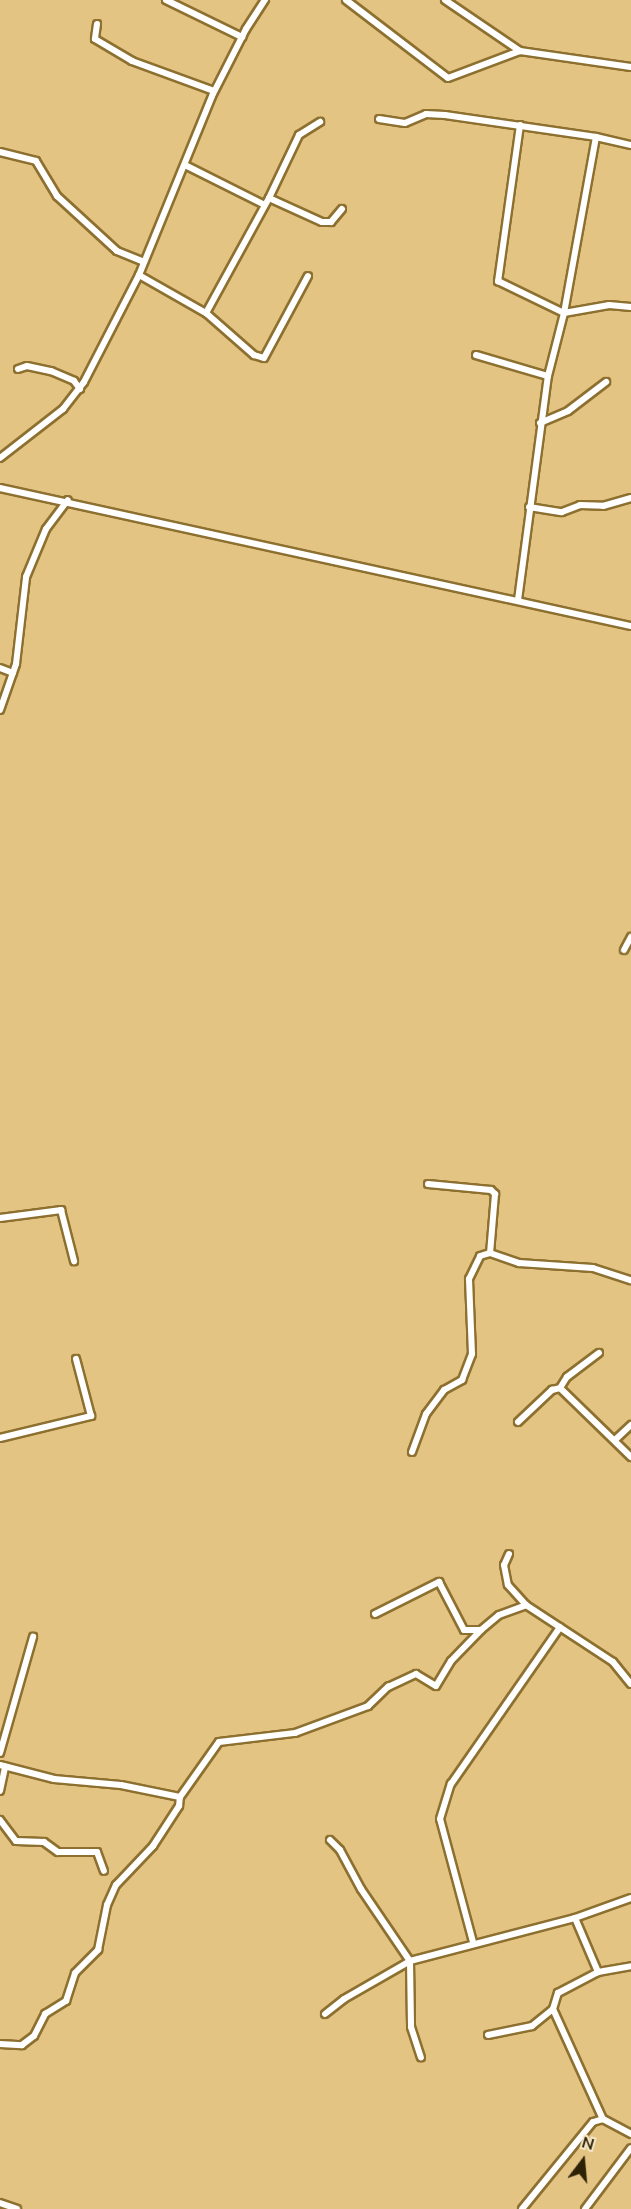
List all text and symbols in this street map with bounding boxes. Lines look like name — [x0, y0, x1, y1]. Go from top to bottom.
north arrow — [553, 2131, 613, 2191]
text: N — [579, 2131, 597, 2156]

